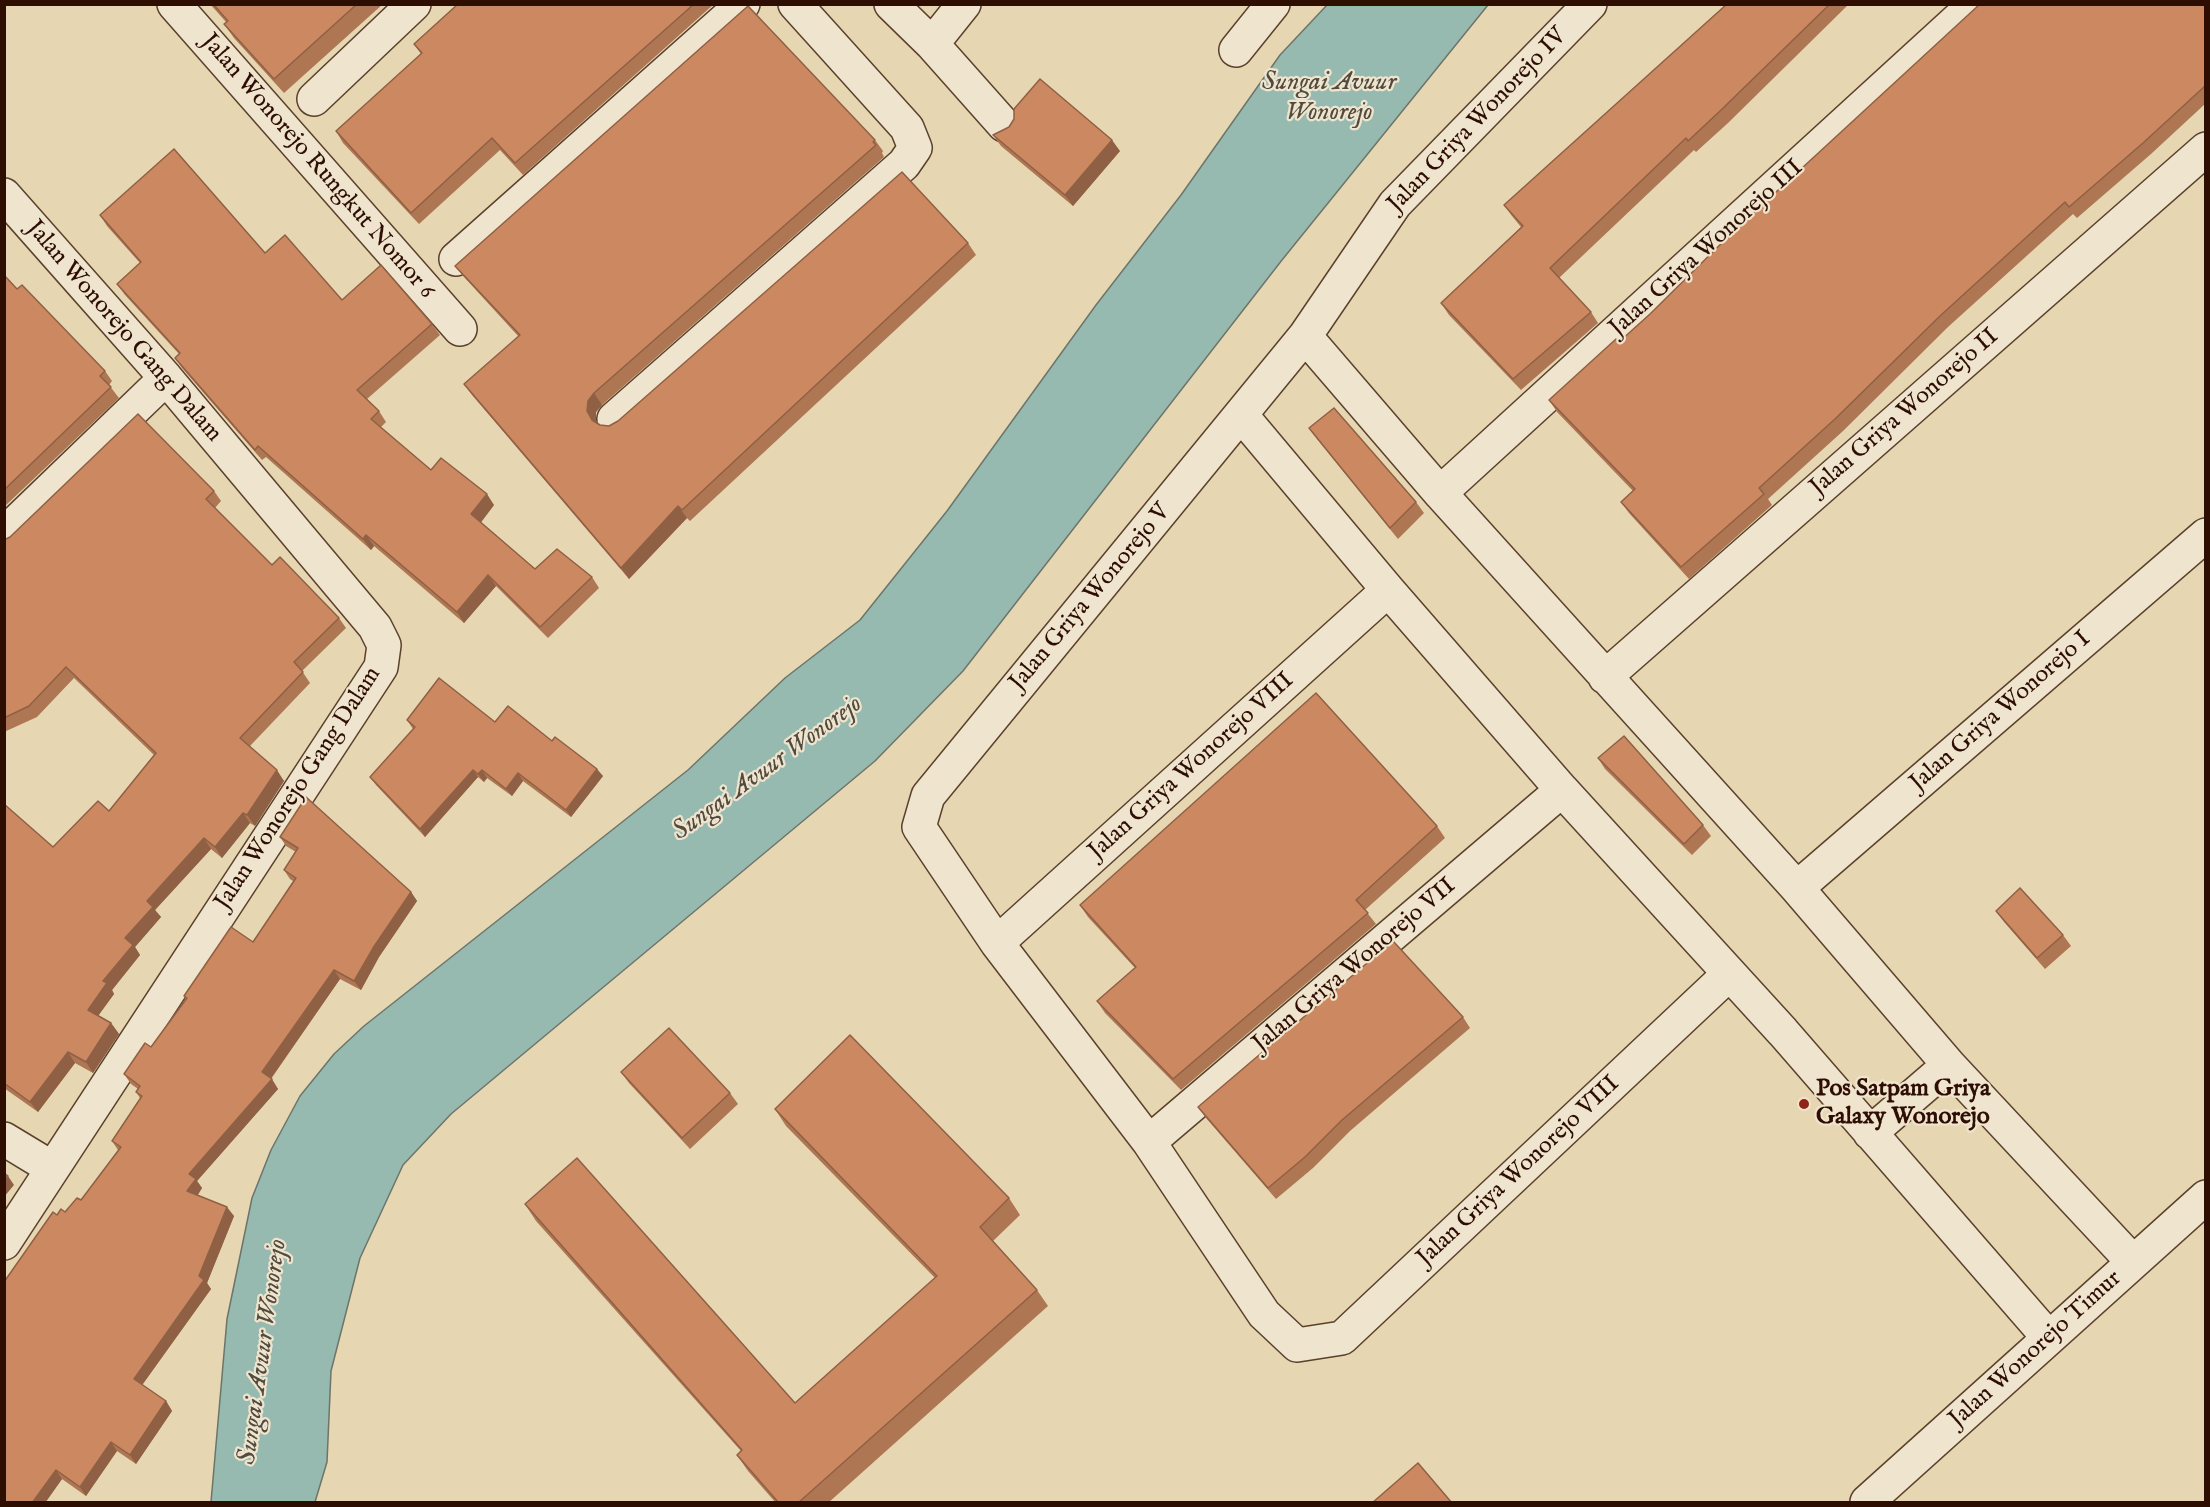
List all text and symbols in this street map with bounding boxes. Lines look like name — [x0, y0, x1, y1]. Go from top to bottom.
street label: Jalan Griya Wonorejo IV — [1382, 23, 1574, 219]
street label: Jalan Wonorejo Rungkut Nomor 6 — [194, 28, 440, 306]
water label: Sungai Avuur Wonorejo — [1262, 68, 1396, 130]
street label: Jalan Griya Wonorejo III — [1604, 154, 1810, 344]
street label: Jalan Wonorejo Gang Dalam — [19, 215, 227, 449]
street label: Jalan Griya Wonorejo II — [1805, 323, 2005, 503]
street label: Jalan Griya Wonorejo V — [1004, 499, 1178, 697]
street label: Jalan Griya Wonorejo I — [1905, 626, 2097, 798]
street label: Jalan Wonorejo Gang Dalam — [210, 662, 388, 916]
street label: Jalan Griya Wonorejo VIII — [1083, 667, 1301, 867]
water label: Sungai Avuur Wonorejo — [667, 690, 869, 848]
street label: Jalan Griya Wonorejo VII — [1248, 873, 1462, 1059]
street label: Jalan Griya Wonorejo VIII — [1412, 1071, 1626, 1273]
place label: Pos Satpam Griya Galaxy Wonorejo — [1816, 1076, 1990, 1132]
marker: Pos Satpam Griya Galaxy Wonorejo — [1797, 1097, 1811, 1111]
water label: Sungai Avuur Wonorejo — [233, 1237, 295, 1467]
street label: Jalan Wonorejo Timur — [1944, 1265, 2128, 1435]

